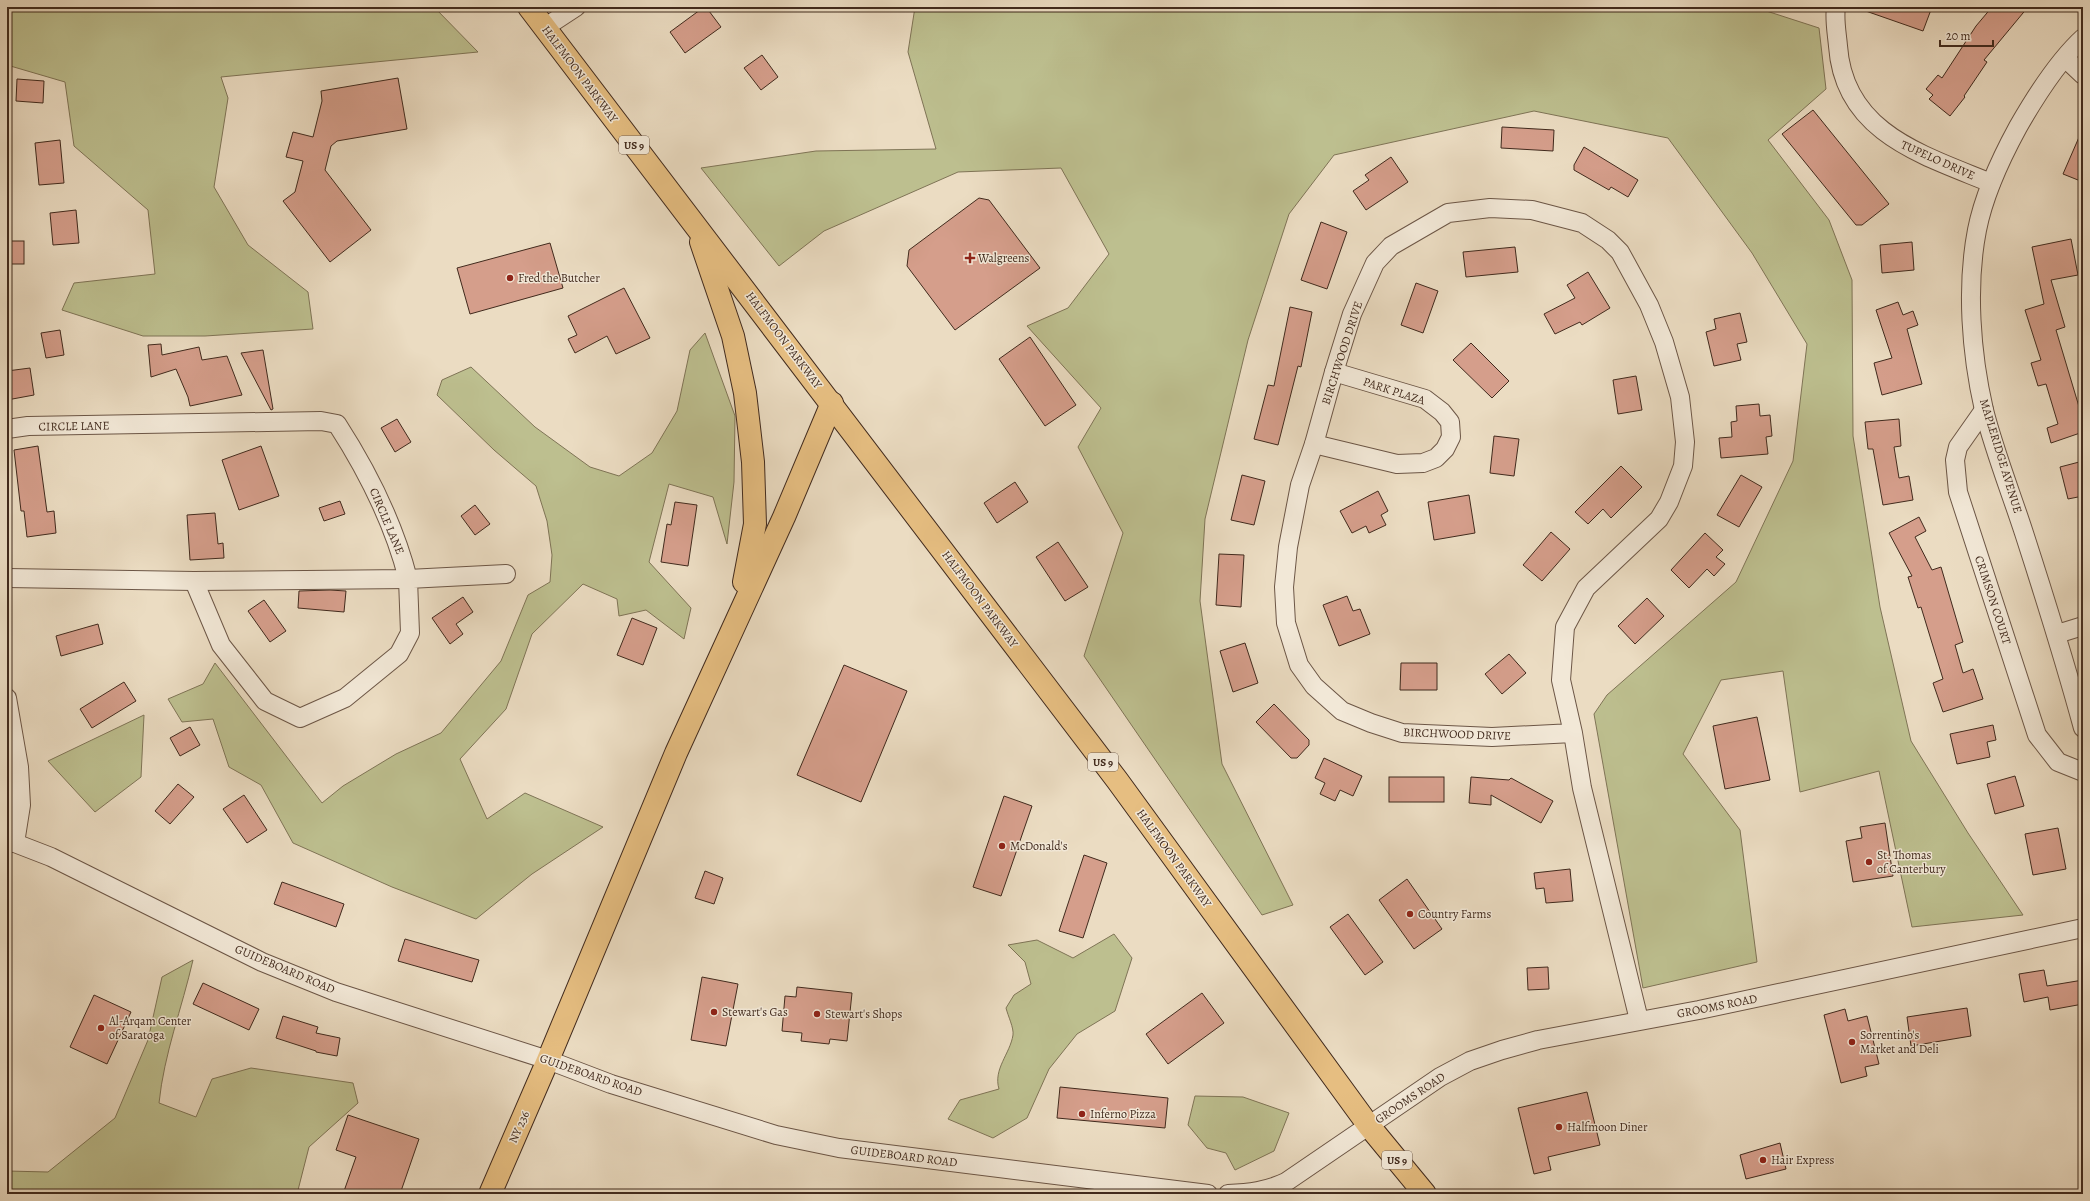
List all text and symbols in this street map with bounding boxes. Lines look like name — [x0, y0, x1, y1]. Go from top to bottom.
street label: HALFMOON PARKWAY — [538, 22, 622, 126]
scale bar — [1940, 22, 1993, 48]
text: 20 m — [1946, 28, 1970, 44]
road number: US 9 — [619, 136, 649, 154]
street label: TUPELO DRIVE — [1898, 136, 1978, 184]
place label: Walgreens — [977, 250, 1030, 266]
marker: Walgreens — [965, 253, 975, 263]
place label: Fred the Butcher — [518, 270, 600, 286]
marker: Fred the Butcher — [505, 273, 515, 283]
street label: HALFMOON PARKWAY — [742, 288, 826, 392]
street label: BIRCHWOOD DRIVE — [1318, 299, 1366, 407]
street label: PARK PLAZA — [1361, 373, 1428, 409]
street label: MAPLERIDGE AVENUE — [1976, 397, 2026, 515]
street label: CIRCLE LANE — [38, 417, 110, 435]
street label: CIRCLE LANE — [366, 485, 408, 557]
street label: HALFMOON PARKWAY — [938, 547, 1022, 651]
street label: CRIMSON COURT — [1971, 553, 2015, 647]
street label: BIRCHWOOD DRIVE — [1403, 724, 1511, 744]
road number: US 9 — [1088, 753, 1118, 771]
street label: HALFMOON PARKWAY — [1133, 806, 1215, 911]
place label: McDonald's — [1010, 838, 1068, 854]
marker: McDonald's — [997, 841, 1007, 851]
place label: St. Thomas of Canterbury — [1877, 847, 1946, 877]
marker: St. Thomas of Canterbury — [1864, 857, 1874, 867]
place label: Country Farms — [1418, 906, 1492, 922]
marker: Country Farms — [1405, 909, 1415, 919]
street label: GUIDEBOARD ROAD — [232, 941, 338, 997]
street label: GROOMS ROAD — [1675, 990, 1759, 1022]
place label: Stewart's Gas — [722, 1004, 788, 1020]
place label: Stewart's Shops — [825, 1006, 902, 1022]
marker: Stewart's Gas — [709, 1007, 719, 1017]
marker: Stewart's Shops — [812, 1009, 822, 1019]
place label: Al-Arqam Center of Saratoga — [108, 1013, 192, 1043]
marker: Al-Arqam Center of Saratoga — [96, 1023, 106, 1033]
place label: Sorrentino's Market and Deli — [1860, 1027, 1939, 1057]
marker: Sorrentino's Market and Deli — [1847, 1037, 1857, 1047]
street label: GUIDEBOARD ROAD — [538, 1050, 644, 1100]
street label: GROOMS ROAD — [1372, 1069, 1448, 1127]
place label: Inferno Pizza — [1090, 1106, 1156, 1122]
street label: NY 236 — [505, 1108, 533, 1146]
marker: Inferno Pizza — [1077, 1109, 1087, 1119]
place label: Halfmoon Diner — [1567, 1119, 1648, 1135]
marker: Halfmoon Diner — [1554, 1122, 1564, 1132]
street label: GUIDEBOARD ROAD — [850, 1142, 958, 1170]
road number: US 9 — [1382, 1151, 1412, 1169]
place label: Hair Express — [1771, 1152, 1835, 1168]
marker: Hair Express — [1758, 1155, 1768, 1165]

